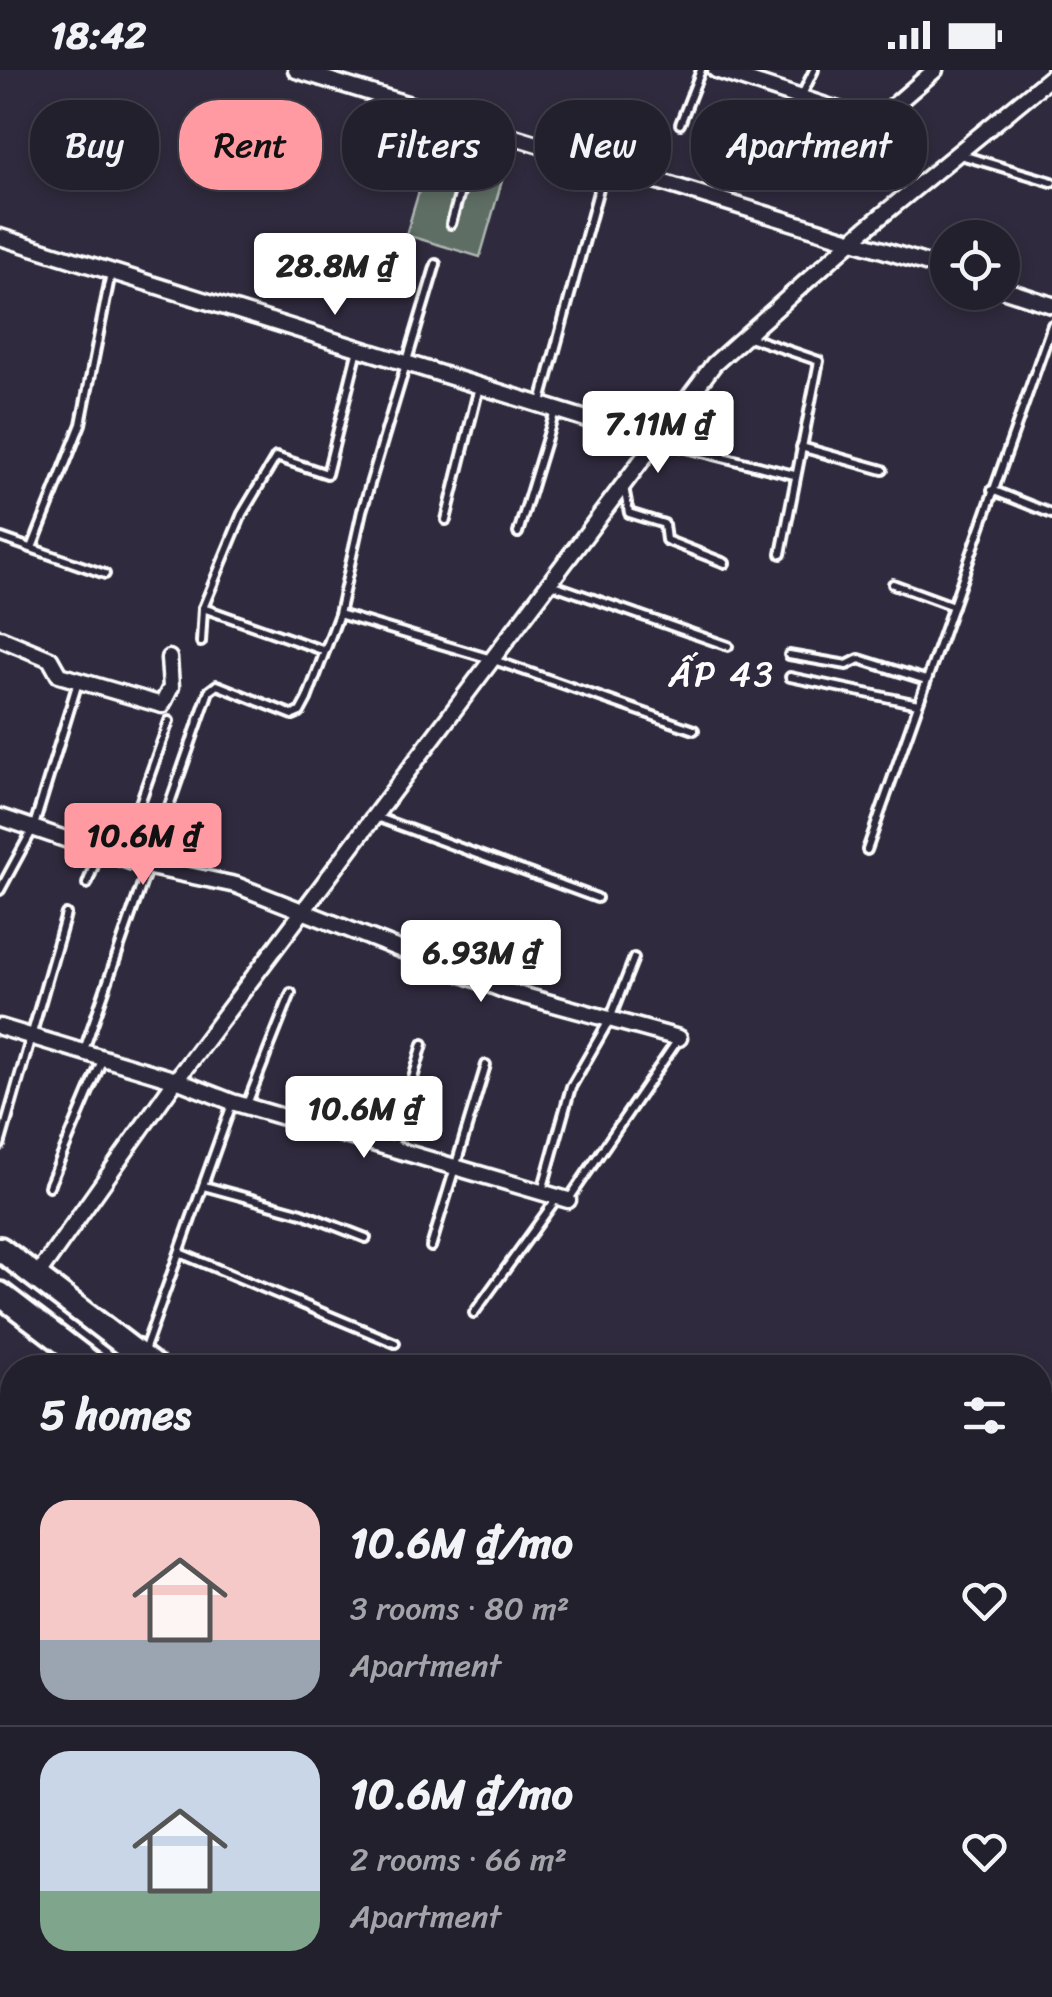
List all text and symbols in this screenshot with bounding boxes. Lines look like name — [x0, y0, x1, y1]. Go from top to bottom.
text: 18:42 — [50, 2, 146, 69]
chip: Buy — [30, 100, 159, 190]
chip: Rent — [179, 100, 322, 190]
chip: Filters — [342, 100, 515, 190]
chip: New — [535, 100, 671, 190]
chip: Apartment — [691, 100, 927, 190]
map controls — [930, 220, 1020, 310]
button: locate — [930, 220, 1020, 310]
pin: 28.8M ₫ — [243, 233, 427, 318]
text: 28.8M ₫ — [276, 237, 394, 294]
pin: 7.11M ₫ — [566, 391, 750, 476]
text: 7.11M ₫ — [605, 395, 711, 452]
district label: ẤP 43 — [668, 643, 775, 705]
pin: 10.6M ₫ — [51, 803, 235, 888]
text: 10.6M ₫ — [86, 807, 200, 864]
pin: 6.93M ₫ — [389, 920, 573, 1005]
text: 6.93M ₫ — [423, 924, 539, 981]
pin: 10.6M ₫ — [272, 1076, 456, 1161]
text: 10.6M ₫ — [307, 1080, 421, 1137]
text: 5 homes — [40, 1378, 191, 1452]
icon: filters — [957, 1388, 1012, 1443]
text: 10.6M ₫/mo — [350, 1506, 573, 1580]
icon: home — [120, 1540, 240, 1660]
icon: heart — [957, 1573, 1012, 1628]
text: 3 rooms · 80 m² — [350, 1580, 569, 1637]
text: Apartment — [350, 1637, 501, 1694]
text: 10.6M ₫/mo — [350, 1757, 573, 1831]
icon: home — [120, 1791, 240, 1911]
icon: heart — [957, 1824, 1012, 1879]
text: 2 rooms · 66 m² — [350, 1831, 567, 1888]
text: Apartment — [350, 1888, 501, 1945]

